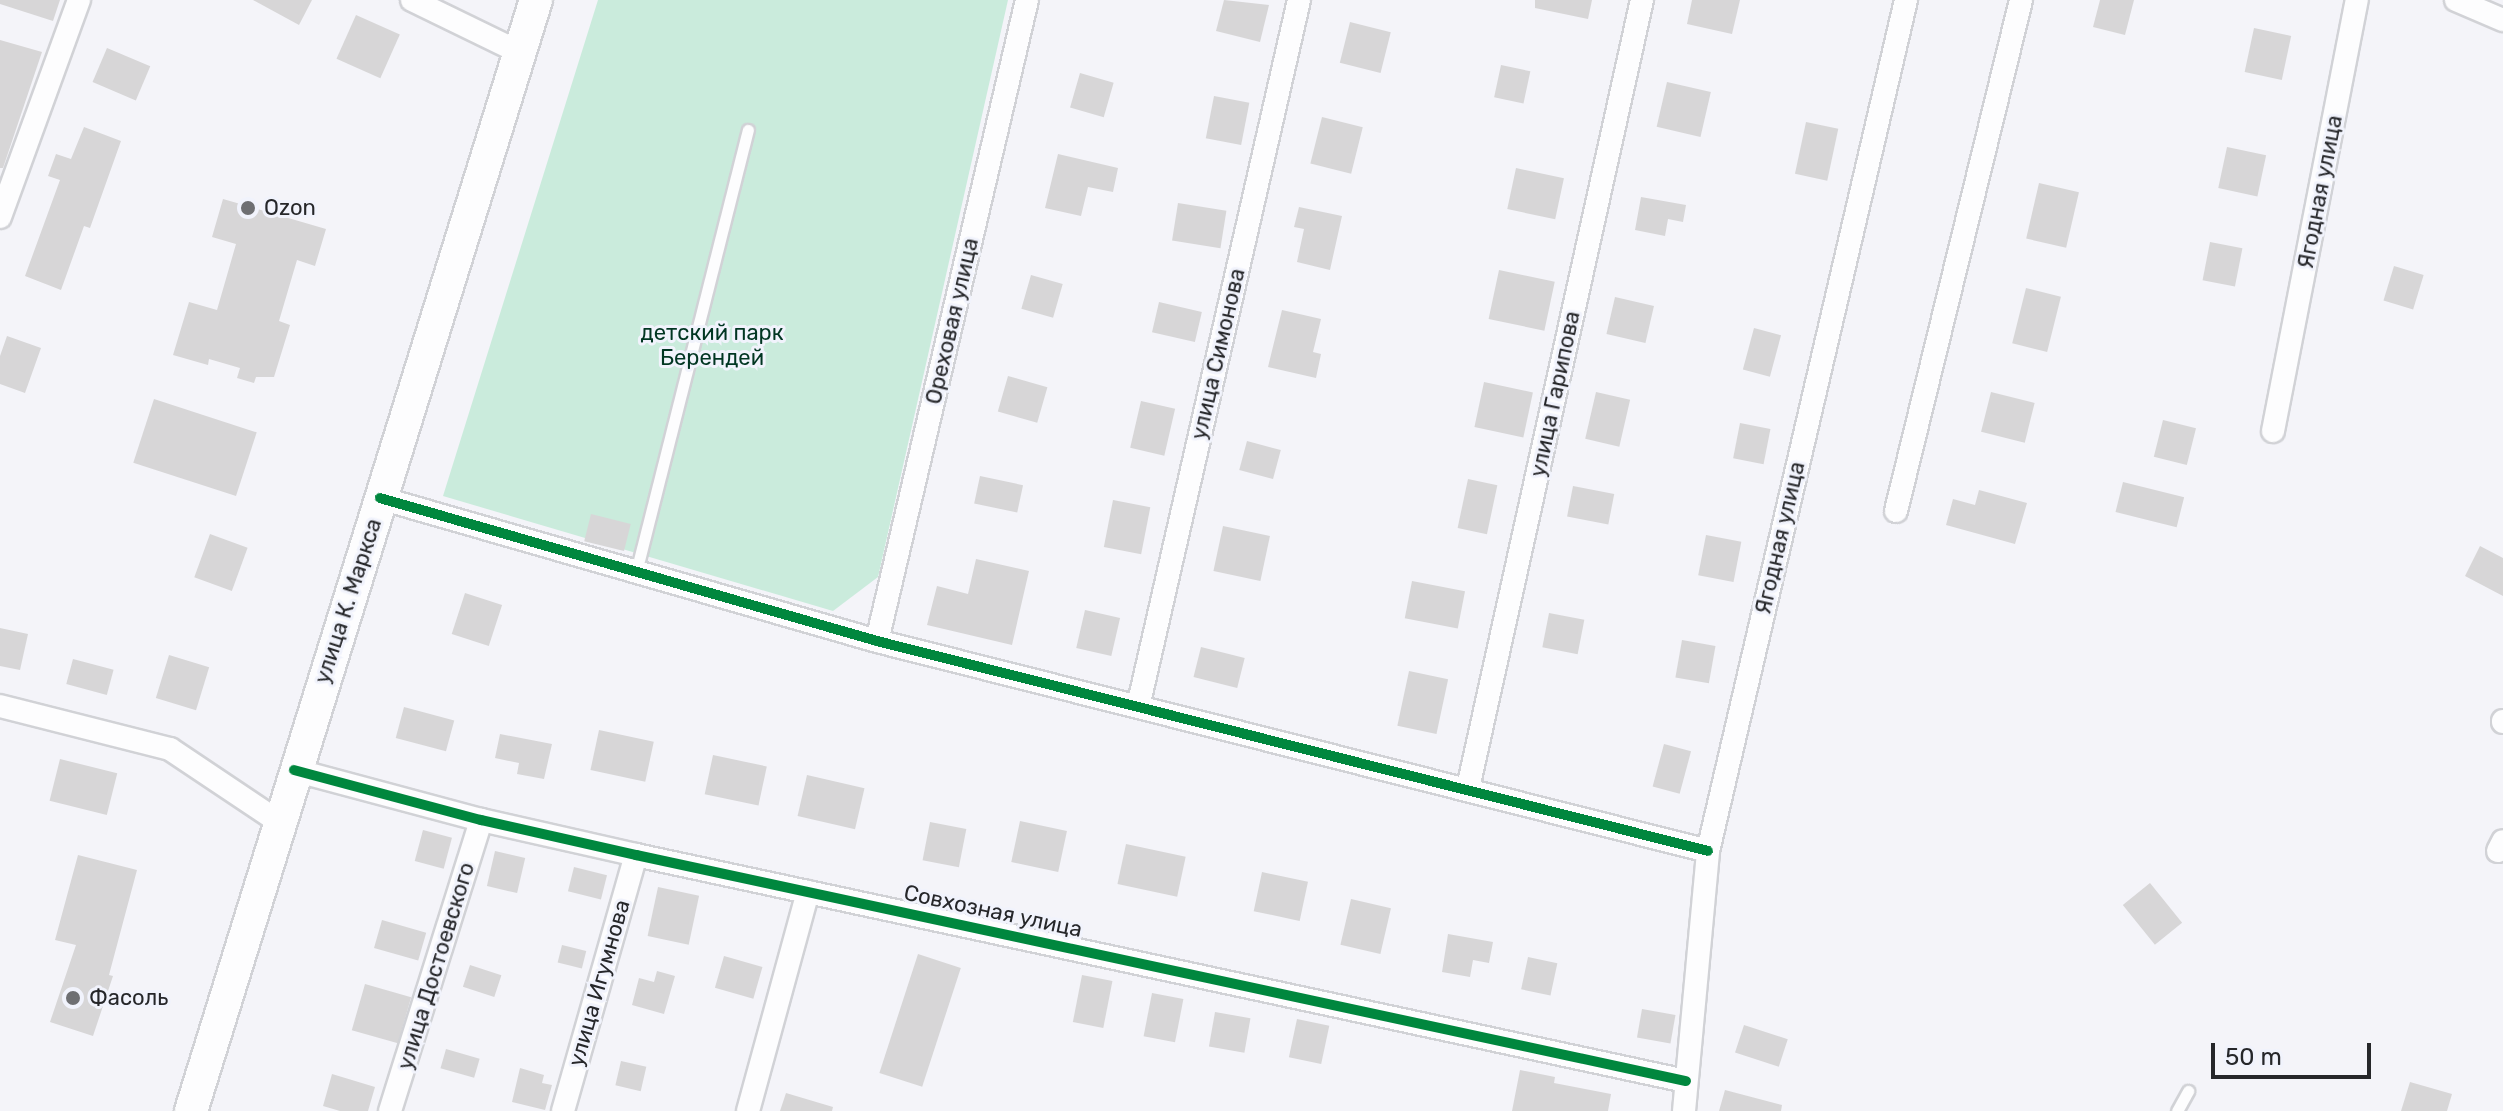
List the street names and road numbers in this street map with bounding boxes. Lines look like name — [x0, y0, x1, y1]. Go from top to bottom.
street label: Ягодная улица — [2292, 113, 2348, 271]
street label: Ореховая улица — [920, 235, 984, 407]
street label: улица Симонова — [1185, 266, 1251, 442]
street label: улица Гарипова — [1525, 309, 1585, 479]
street label: Ягодная улица — [1750, 459, 1810, 617]
street label: улица К. Маркса — [309, 515, 387, 687]
street label: улица Достоевского — [392, 859, 480, 1073]
street label: Совхозная улица — [901, 879, 1085, 943]
street label: улица Игумнова — [563, 897, 635, 1069]

